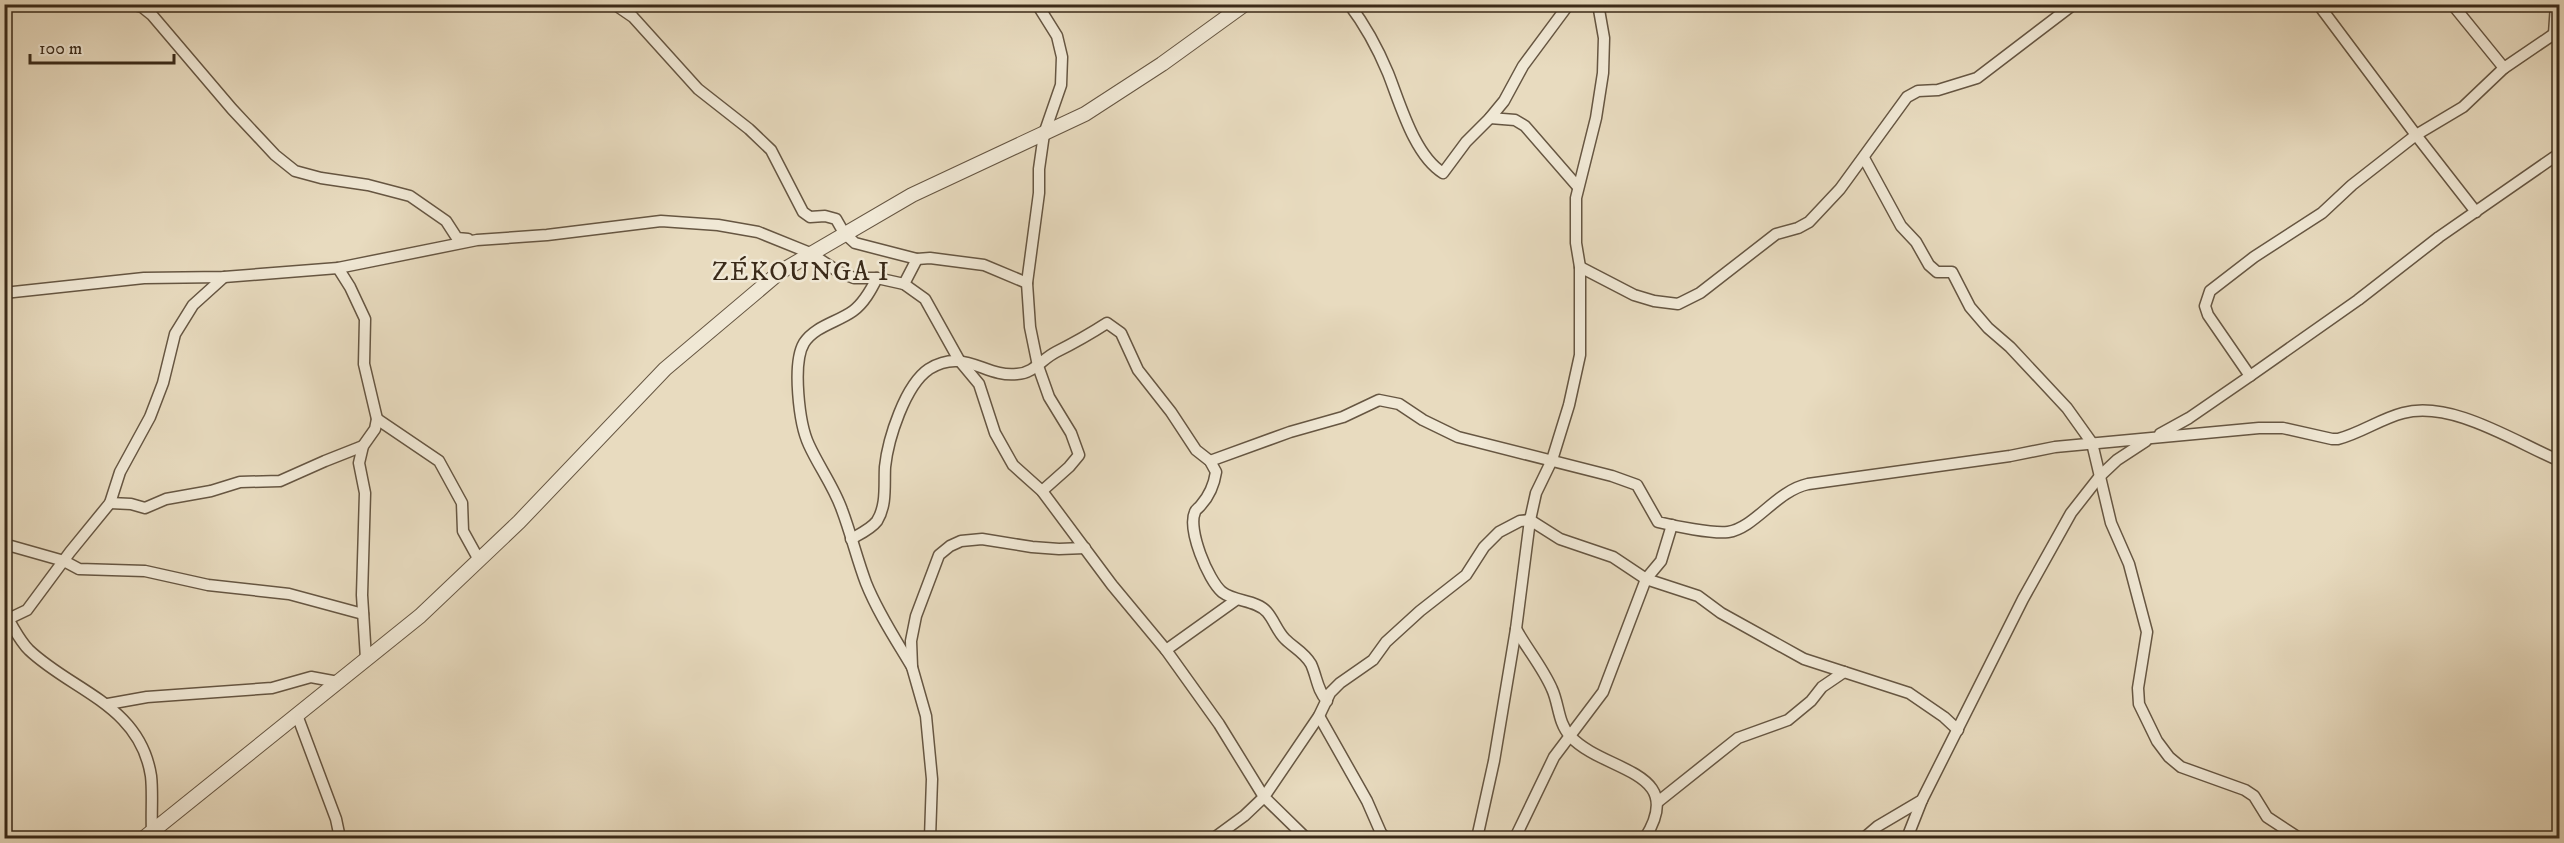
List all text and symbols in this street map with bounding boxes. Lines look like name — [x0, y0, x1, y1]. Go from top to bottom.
scale bar — [30, 27, 174, 65]
text: 100 m — [39, 38, 82, 60]
district label: ZÉKOUNGA I — [712, 256, 890, 289]

